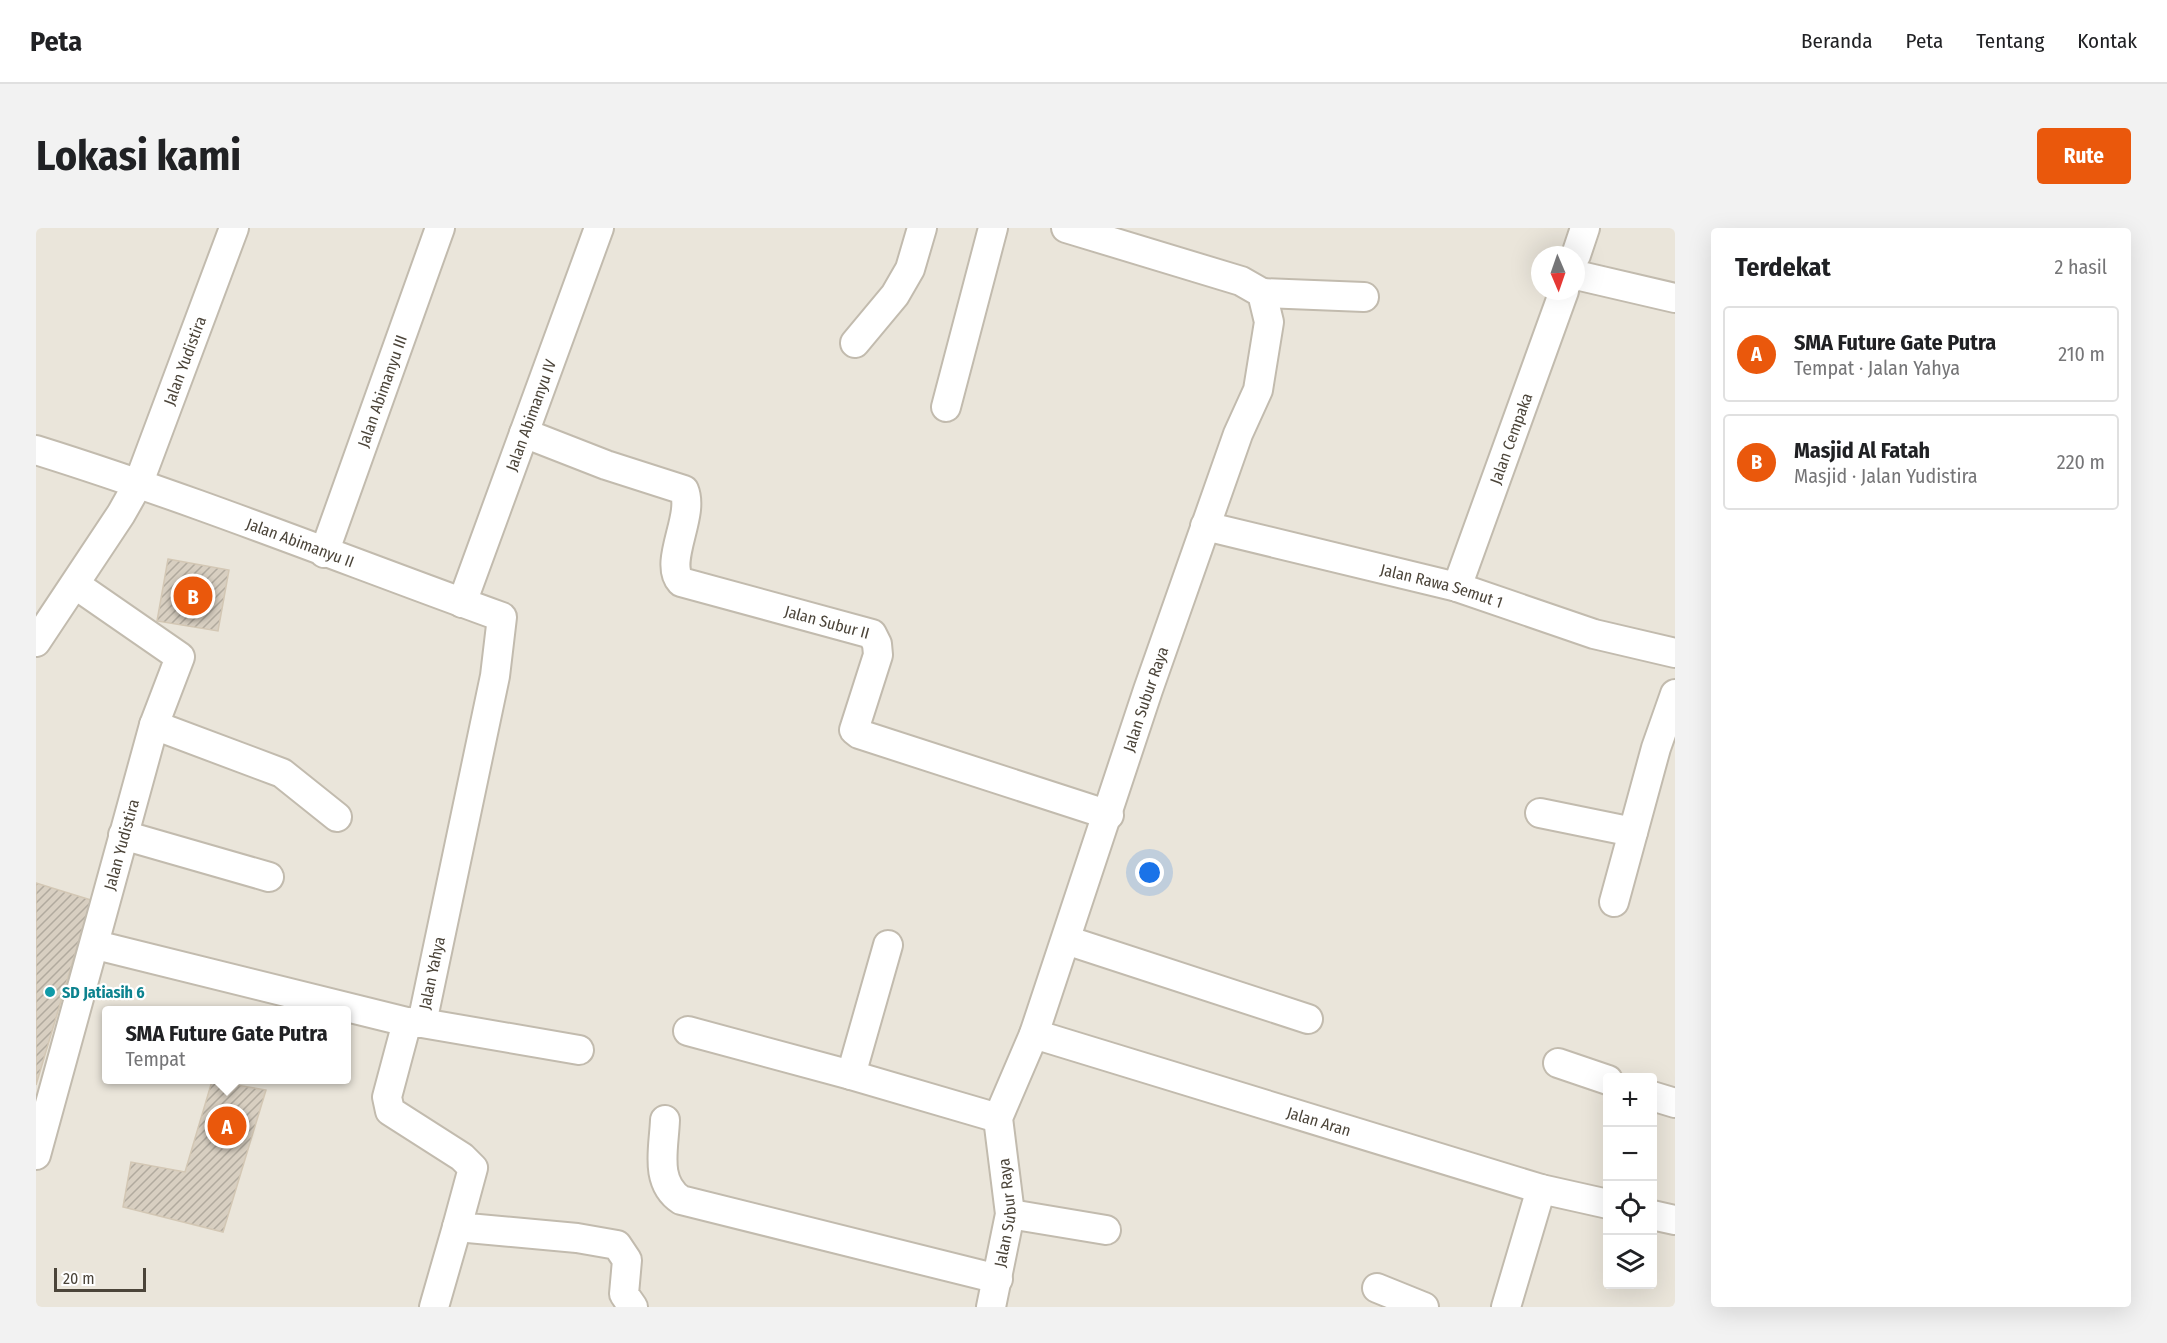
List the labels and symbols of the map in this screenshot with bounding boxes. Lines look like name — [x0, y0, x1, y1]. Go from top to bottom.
north arrow — [1531, 246, 1585, 300]
street label: Jalan Yudistira — [159, 313, 210, 408]
street label: Jalan Abimanyu III — [353, 332, 411, 450]
street label: Jalan Abimanyu IV — [502, 356, 560, 474]
street label: Jalan Cempaka — [1486, 390, 1536, 487]
street label: Jalan Abimanyu II — [244, 514, 357, 571]
street label: Jalan Rawa Semut 1 — [1379, 559, 1505, 612]
pin: B — [174, 574, 212, 619]
street label: Jalan Subur II — [782, 601, 872, 642]
street label: Jalan Subur Raya — [1119, 644, 1172, 754]
street label: Jalan Yudistira — [100, 797, 143, 892]
your location — [1135, 858, 1164, 887]
street label: Jalan Yahya — [415, 935, 449, 1011]
place label: SD Jatiasih 6 — [62, 983, 145, 1002]
marker: SD Jatiasih 6 — [43, 985, 57, 999]
street label: Jalan Aran — [1285, 1102, 1353, 1140]
pin: A — [208, 1104, 246, 1148]
street label: Jalan Subur Raya — [990, 1157, 1020, 1269]
scale bar — [54, 1265, 146, 1292]

